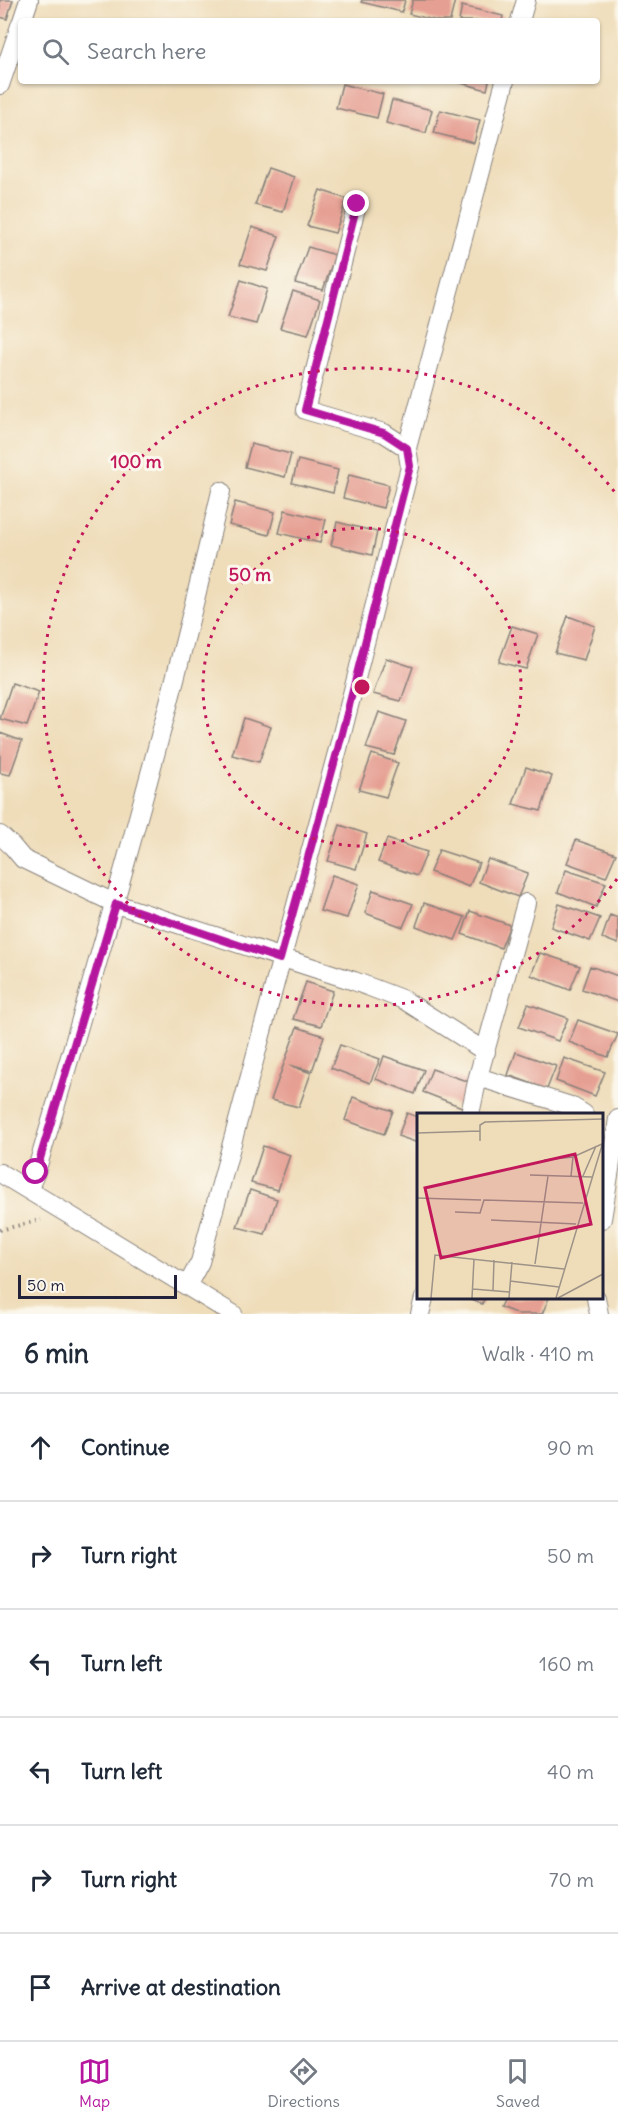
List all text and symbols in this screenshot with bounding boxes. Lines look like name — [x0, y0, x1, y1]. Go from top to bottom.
search box — [18, 18, 600, 84]
icon: search — [39, 35, 72, 68]
text: Search here — [87, 37, 206, 65]
route end — [343, 190, 369, 216]
text: 100 m — [111, 450, 162, 473]
text: 50 m — [229, 563, 271, 586]
centre of rings — [352, 677, 372, 697]
inset map — [417, 1113, 603, 1299]
route start — [22, 1158, 48, 1184]
scale bar — [18, 1272, 177, 1300]
text: 50 m — [27, 1275, 65, 1295]
text: 6 min — [24, 1337, 89, 1370]
text: Walk · 410 m — [482, 1341, 594, 1366]
icon: ahead — [24, 1431, 57, 1464]
text: Continue — [81, 1433, 170, 1461]
text: 90 m — [547, 1435, 594, 1460]
icon: right — [24, 1539, 57, 1572]
text: Turn right — [81, 1541, 177, 1569]
text: 50 m — [547, 1543, 594, 1568]
icon: left — [24, 1647, 57, 1680]
text: Turn left — [81, 1649, 162, 1677]
text: 160 m — [539, 1651, 594, 1676]
icon: left — [24, 1755, 57, 1788]
text: Turn left — [81, 1757, 162, 1785]
text: 40 m — [547, 1759, 594, 1784]
icon: right — [24, 1863, 57, 1896]
text: Turn right — [81, 1865, 177, 1893]
text: 70 m — [549, 1867, 594, 1892]
icon: arrive — [24, 1971, 57, 2004]
text: Arrive at destination — [81, 1973, 281, 2001]
tab: Map — [78, 2055, 111, 2111]
tab: Directions — [267, 2055, 340, 2111]
tab: Saved — [496, 2055, 540, 2111]

